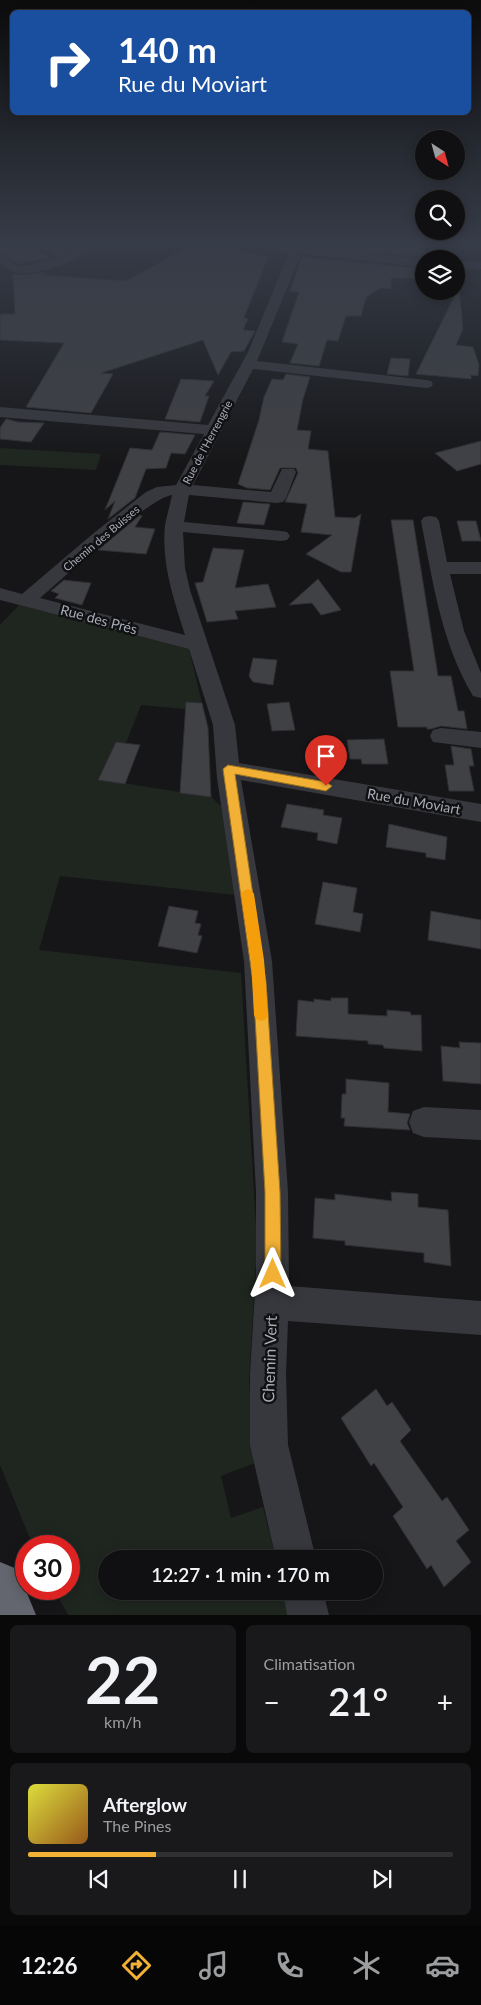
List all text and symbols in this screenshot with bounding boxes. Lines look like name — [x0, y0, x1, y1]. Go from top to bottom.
text: 140 m — [118, 28, 217, 70]
icon: right — [35, 30, 100, 95]
text: Rue du Moviart — [118, 70, 267, 97]
north arrow — [415, 130, 465, 180]
map controls — [415, 130, 465, 300]
button: search — [415, 190, 465, 240]
button: layers — [415, 250, 465, 300]
street label: Rue de l'Herrengrie — [179, 398, 235, 486]
street label: Chemin des Buisses — [60, 502, 142, 574]
street label: Rue des Prés — [59, 601, 139, 637]
pin — [305, 735, 347, 786]
icon: arrive — [312, 742, 340, 770]
street label: Rue du Moviart — [366, 784, 462, 818]
position arrow — [246, 1247, 298, 1299]
street label: Chemin Vert — [258, 1315, 280, 1403]
speed limit sign: 30 — [15, 1535, 80, 1600]
text: 12:27 · 1 min · 170 m — [151, 1563, 330, 1586]
text: 22 — [85, 1640, 160, 1718]
text: Climatisation — [264, 1654, 355, 1673]
text: 21° — [328, 1678, 388, 1724]
text: − — [264, 1685, 280, 1719]
text: + — [437, 1685, 453, 1719]
text: km/h — [104, 1712, 141, 1731]
text: Afterglow — [103, 1793, 187, 1816]
text: The Pines — [103, 1816, 172, 1835]
icon: previous — [85, 1865, 113, 1893]
icon: pause — [226, 1865, 254, 1893]
icon: next — [368, 1865, 396, 1893]
icon: directions — [119, 1948, 154, 1983]
icon: music — [196, 1948, 231, 1983]
icon: phone — [272, 1948, 307, 1983]
icon: climate — [349, 1948, 384, 1983]
icon: car — [425, 1948, 460, 1983]
text: 12:26 — [21, 1952, 77, 1979]

